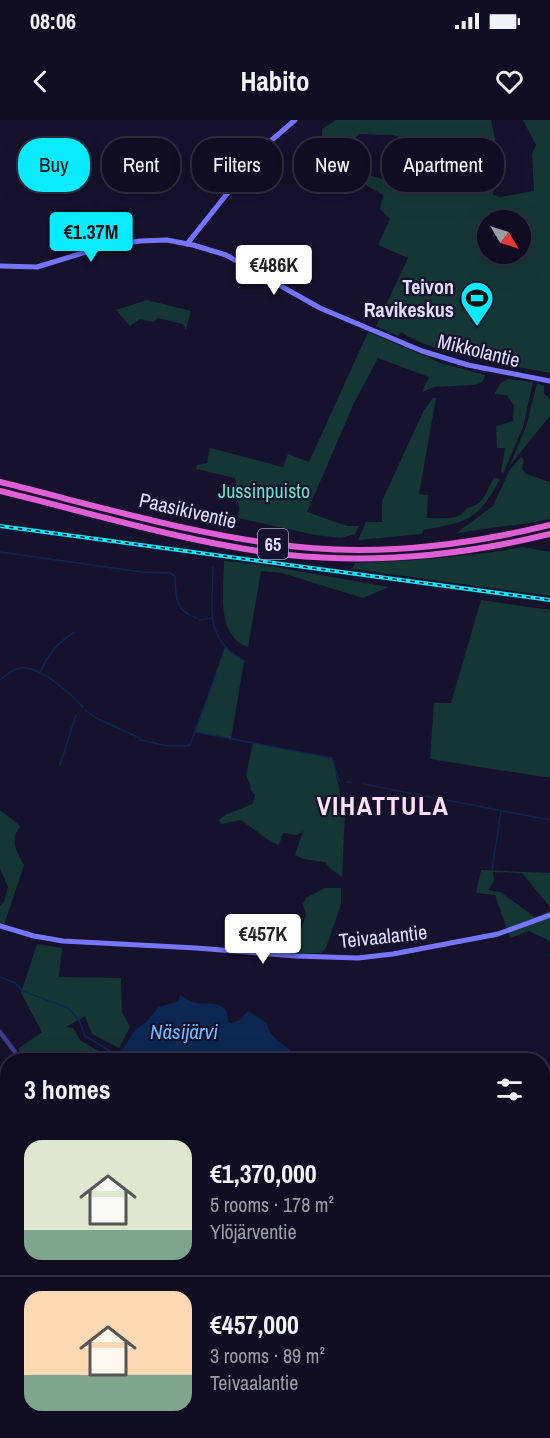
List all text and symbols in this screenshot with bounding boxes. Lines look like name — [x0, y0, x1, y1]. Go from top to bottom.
text: 08:06 — [30, 6, 76, 36]
text: Habito — [241, 63, 309, 99]
icon: back — [24, 65, 57, 98]
icon: heart — [493, 65, 526, 98]
chip: Buy — [18, 138, 90, 192]
chip: Rent — [102, 138, 180, 192]
chip: Filters — [192, 138, 282, 192]
chip: New — [294, 138, 370, 192]
chip: Apartment — [382, 138, 504, 192]
north arrow — [477, 210, 531, 264]
map controls — [477, 210, 531, 264]
pin: €1.37M — [42, 212, 140, 263]
text: €1.37M — [64, 218, 118, 245]
pin: €486K — [232, 245, 316, 296]
text: €486K — [250, 251, 298, 278]
place label: Teivon Ravikeskus — [364, 273, 454, 323]
sports icon: Teivon Ravikeskus — [459, 280, 495, 327]
street label: Mikkolantie — [435, 327, 523, 373]
park label: Jussinpuisto — [218, 477, 310, 504]
street label: Paasikiventie — [137, 486, 239, 534]
road number: 65 — [258, 529, 288, 559]
district label: VIHATTULA — [317, 788, 449, 823]
pin: €457K — [221, 914, 305, 965]
street label: Teivaalantie — [338, 918, 428, 954]
text: €457K — [239, 920, 287, 947]
water label: Näsijärvi — [150, 1017, 218, 1046]
text: 3 homes — [24, 1072, 111, 1107]
icon: filters — [493, 1073, 526, 1106]
text: €1,370,000 — [210, 1156, 317, 1191]
icon: home — [72, 1164, 144, 1236]
text: 5 rooms · 178 m² — [210, 1191, 334, 1218]
text: Ylöjärventie — [210, 1218, 297, 1245]
text: €457,000 — [210, 1307, 299, 1342]
icon: home — [72, 1315, 144, 1387]
text: 3 rooms · 89 m² — [210, 1342, 325, 1369]
text: Teivaalantie — [210, 1369, 298, 1396]

